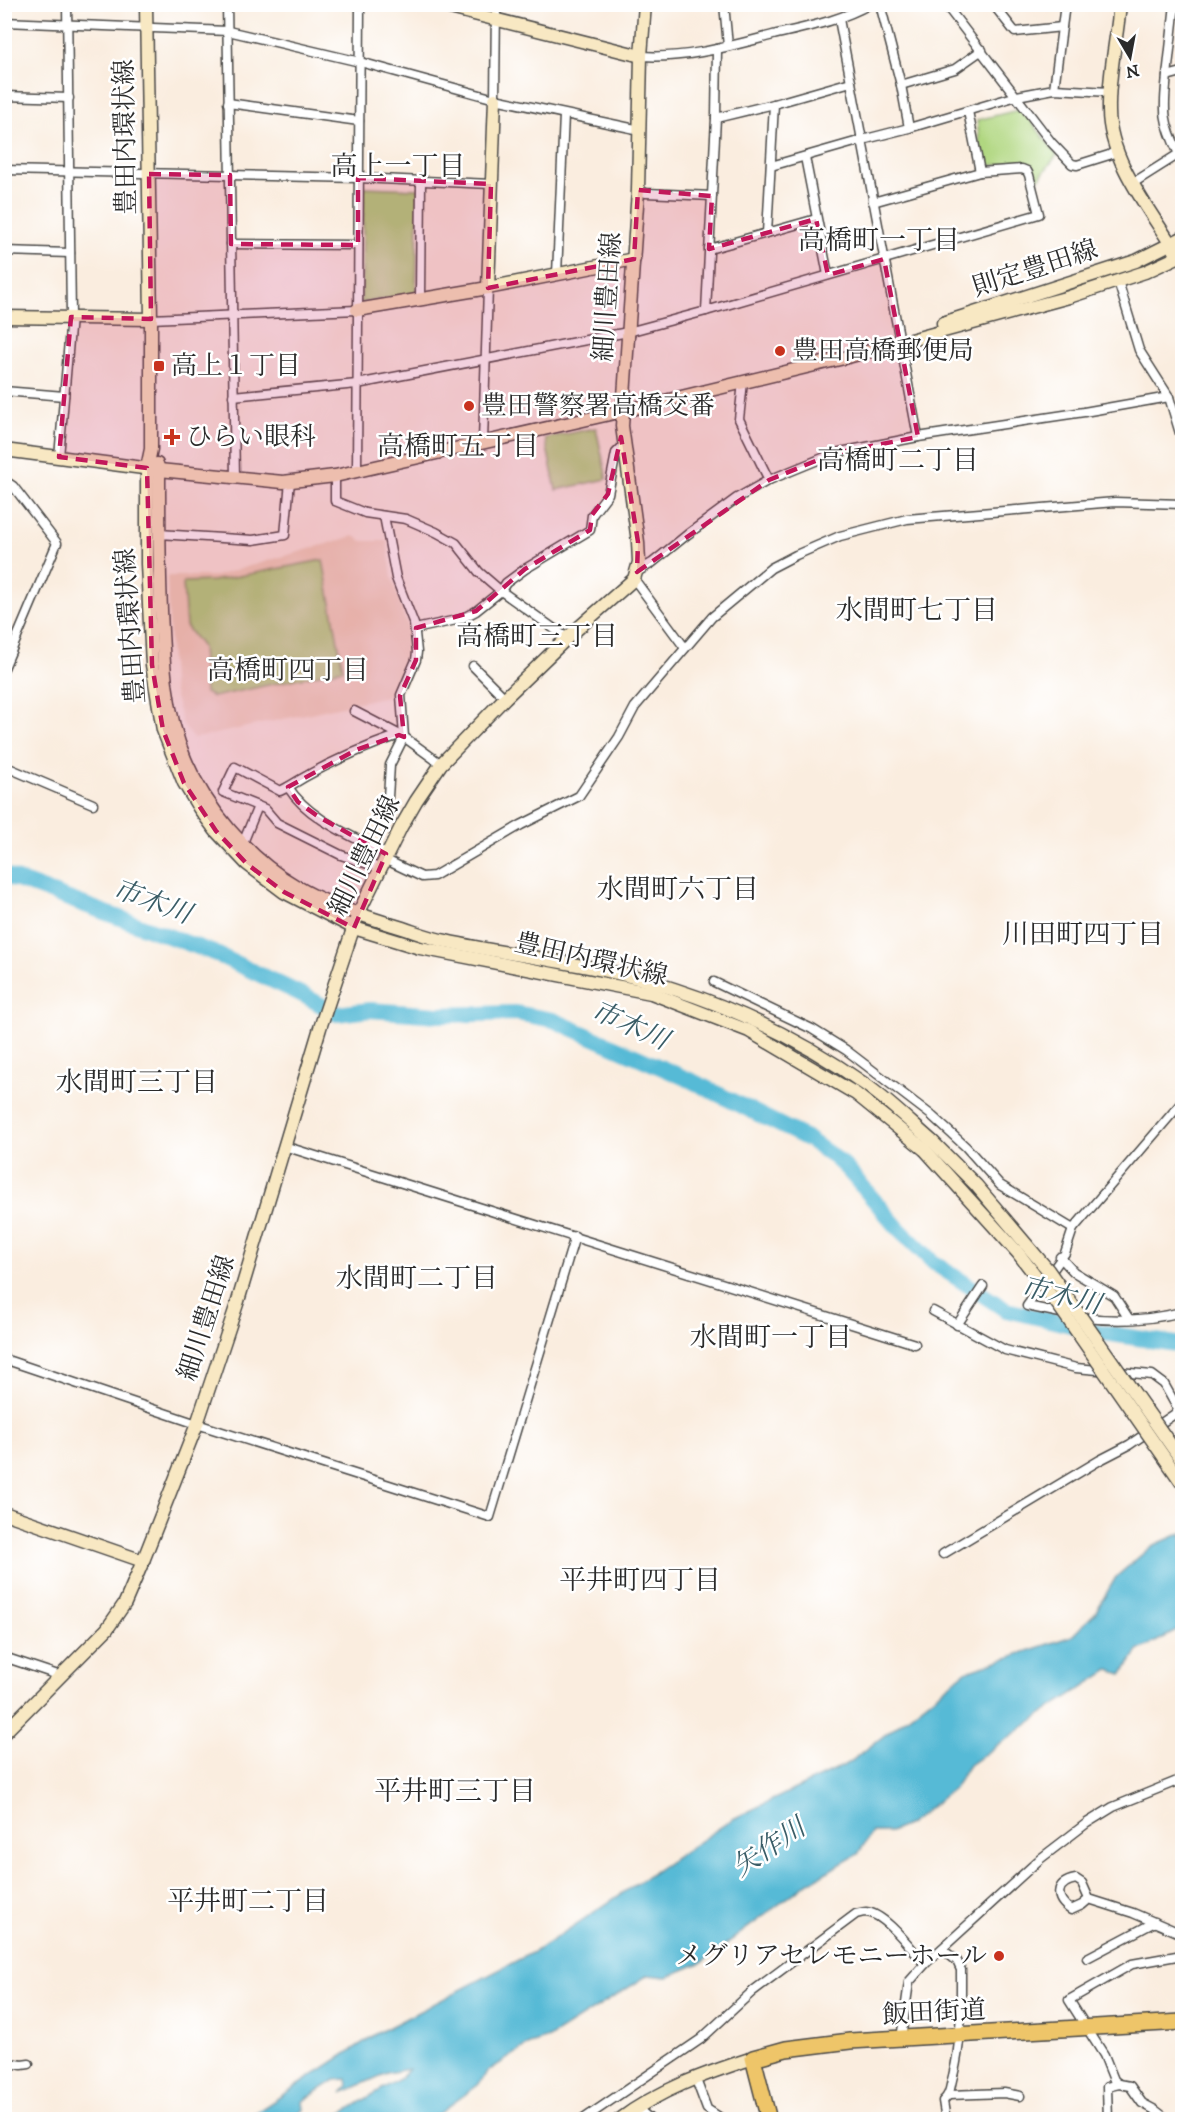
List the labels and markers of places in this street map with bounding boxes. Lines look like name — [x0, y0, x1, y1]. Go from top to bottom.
place label: 豊田高橋郵便局 — [792, 335, 974, 368]
marker: 豊田高橋郵便局 — [773, 344, 787, 358]
place label: 高上１丁目 — [171, 350, 301, 383]
marker: 高上１丁目 — [152, 359, 166, 373]
place label: 豊田警察署高橋交番 — [481, 390, 715, 423]
marker: 豊田警察署高橋交番 — [462, 399, 476, 413]
place label: ひらい眼科 — [186, 421, 316, 454]
marker: ひらい眼科 — [163, 428, 181, 446]
place label: メグリアセレモニーホール — [676, 1940, 987, 1973]
marker: メグリアセレモニーホール — [992, 1949, 1006, 1963]

